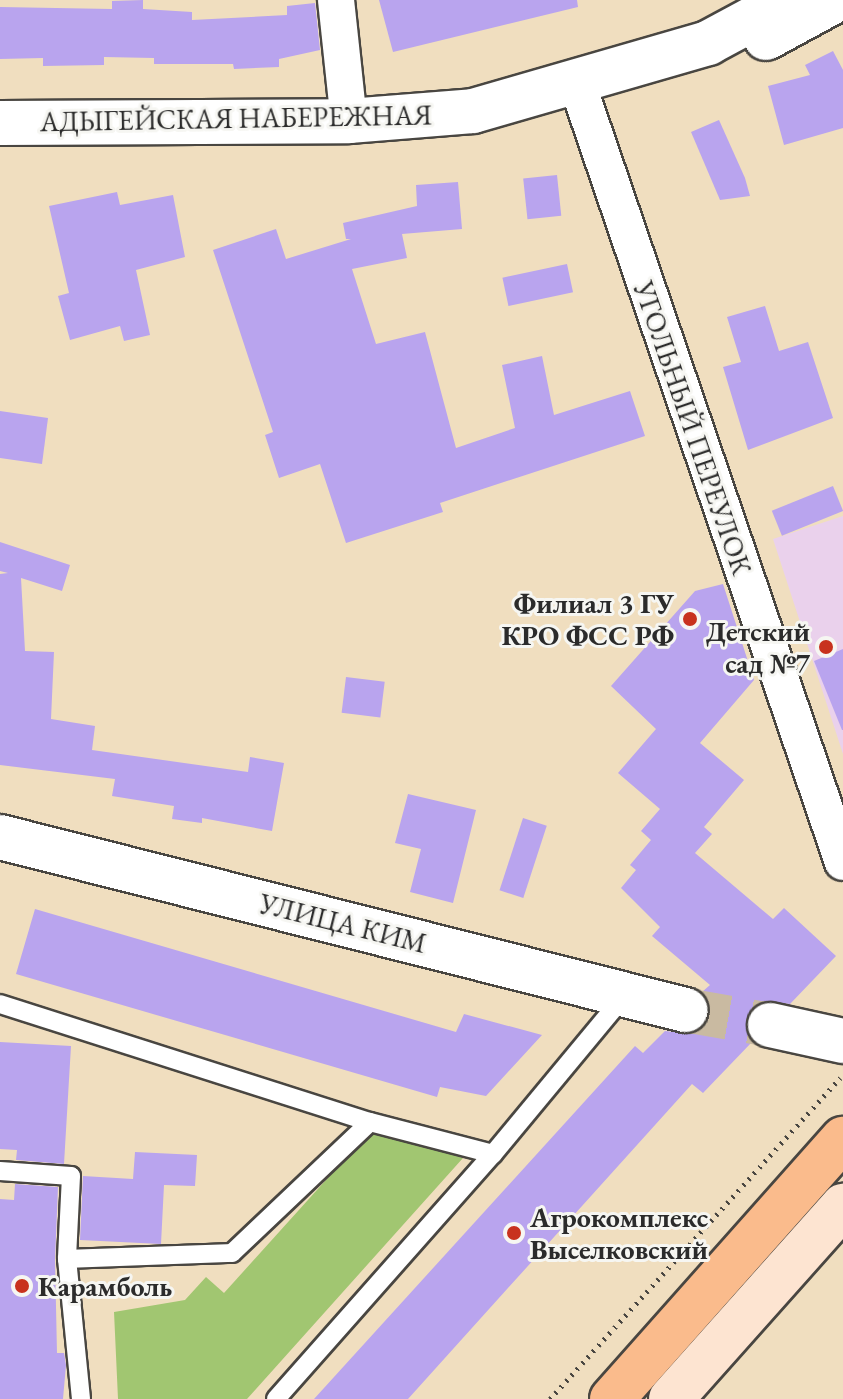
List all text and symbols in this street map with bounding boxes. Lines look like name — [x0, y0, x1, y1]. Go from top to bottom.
street label: АДЫГЕЙСКАЯ НАБЕРЕЖНАЯ — [40, 98, 432, 138]
street label: УГОЛЬНЫЙ ПЕРЕУЛОК — [627, 277, 759, 579]
place label: Филиал 3 ГУ КРО ФСС РФ — [501, 586, 674, 652]
marker: Филиал 3 ГУ КРО ФСС РФ — [681, 610, 699, 628]
place label: Детский сад №7 — [706, 614, 810, 680]
marker: Детский сад №7 — [817, 638, 835, 656]
street label: УЛИЦА КИМ — [256, 886, 430, 960]
place label: Агрокомплекс Выселковский — [530, 1200, 708, 1266]
marker: Агрокомплекс Выселковский — [505, 1224, 523, 1242]
place label: Карамболь — [38, 1269, 172, 1303]
marker: Карамболь — [13, 1277, 31, 1295]

